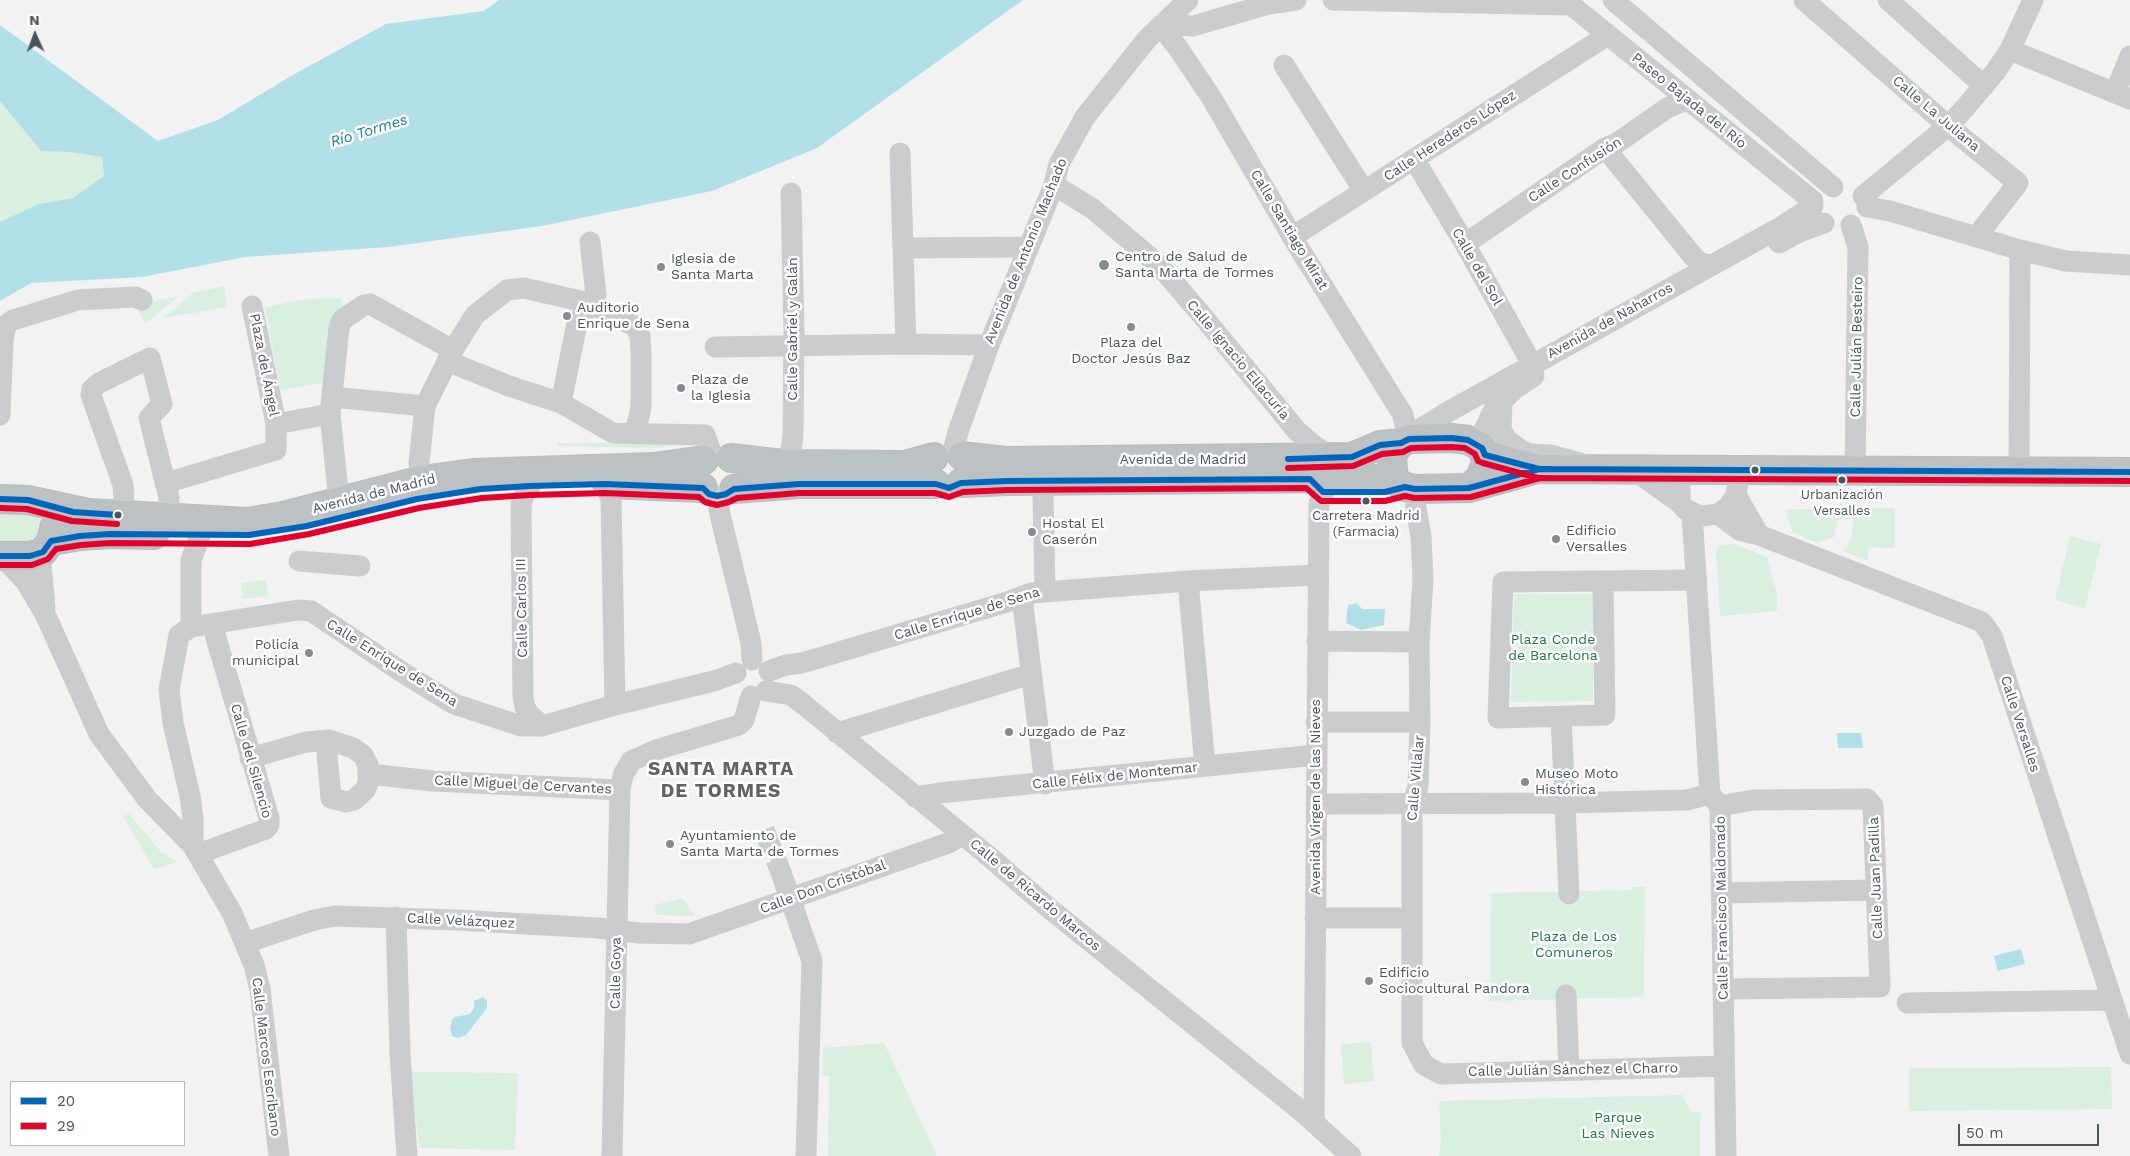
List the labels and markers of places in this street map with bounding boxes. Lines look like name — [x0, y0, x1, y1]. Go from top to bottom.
place label: Centro de Salud de Santa Marta de Tormes — [1115, 249, 1274, 282]
place label: Iglesia de Santa Marta — [671, 251, 754, 284]
marker: Centro de Salud de Santa Marta de Tormes — [1097, 258, 1111, 272]
marker: Iglesia de Santa Marta — [655, 261, 667, 273]
place label: Auditorio Enrique de Sena — [577, 300, 690, 332]
marker: Auditorio Enrique de Sena — [561, 310, 573, 322]
marker: Plaza del Doctor Jesús Baz — [1125, 321, 1137, 333]
place label: Plaza del Doctor Jesús Baz — [1071, 335, 1191, 368]
place label: Plaza de la Iglesia — [691, 372, 751, 404]
marker: Plaza de la Iglesia — [675, 382, 687, 394]
unlabelled marker — [1750, 465, 1760, 475]
marker: Urbanización Versalles — [1837, 475, 1847, 485]
place label: Urbanización Versalles — [1801, 487, 1883, 518]
marker: Carretera Madrid (Farmacia) — [1361, 496, 1371, 506]
place label: Carretera Madrid (Farmacia) — [1312, 508, 1420, 539]
unlabelled marker — [113, 510, 123, 520]
place label: Hostal El Caserón — [1042, 516, 1104, 548]
place label: Edificio Versalles — [1566, 523, 1627, 556]
marker: Hostal El Caserón — [1026, 526, 1038, 538]
marker: Edificio Versalles — [1550, 533, 1562, 545]
place label: Policía municipal — [232, 637, 299, 670]
marker: Policía municipal — [303, 647, 315, 659]
place label: Juzgado de Paz — [1019, 724, 1126, 740]
marker: Juzgado de Paz — [1003, 726, 1015, 738]
place label: Museo Moto Histórica — [1535, 766, 1618, 799]
marker: Museo Moto Histórica — [1519, 776, 1531, 788]
place label: Ayuntamiento de Santa Marta de Tormes — [680, 828, 839, 860]
marker: Ayuntamiento de Santa Marta de Tormes — [664, 838, 676, 850]
place label: Edificio Sociocultural Pandora — [1379, 965, 1530, 998]
marker: Edificio Sociocultural Pandora — [1363, 975, 1375, 987]

